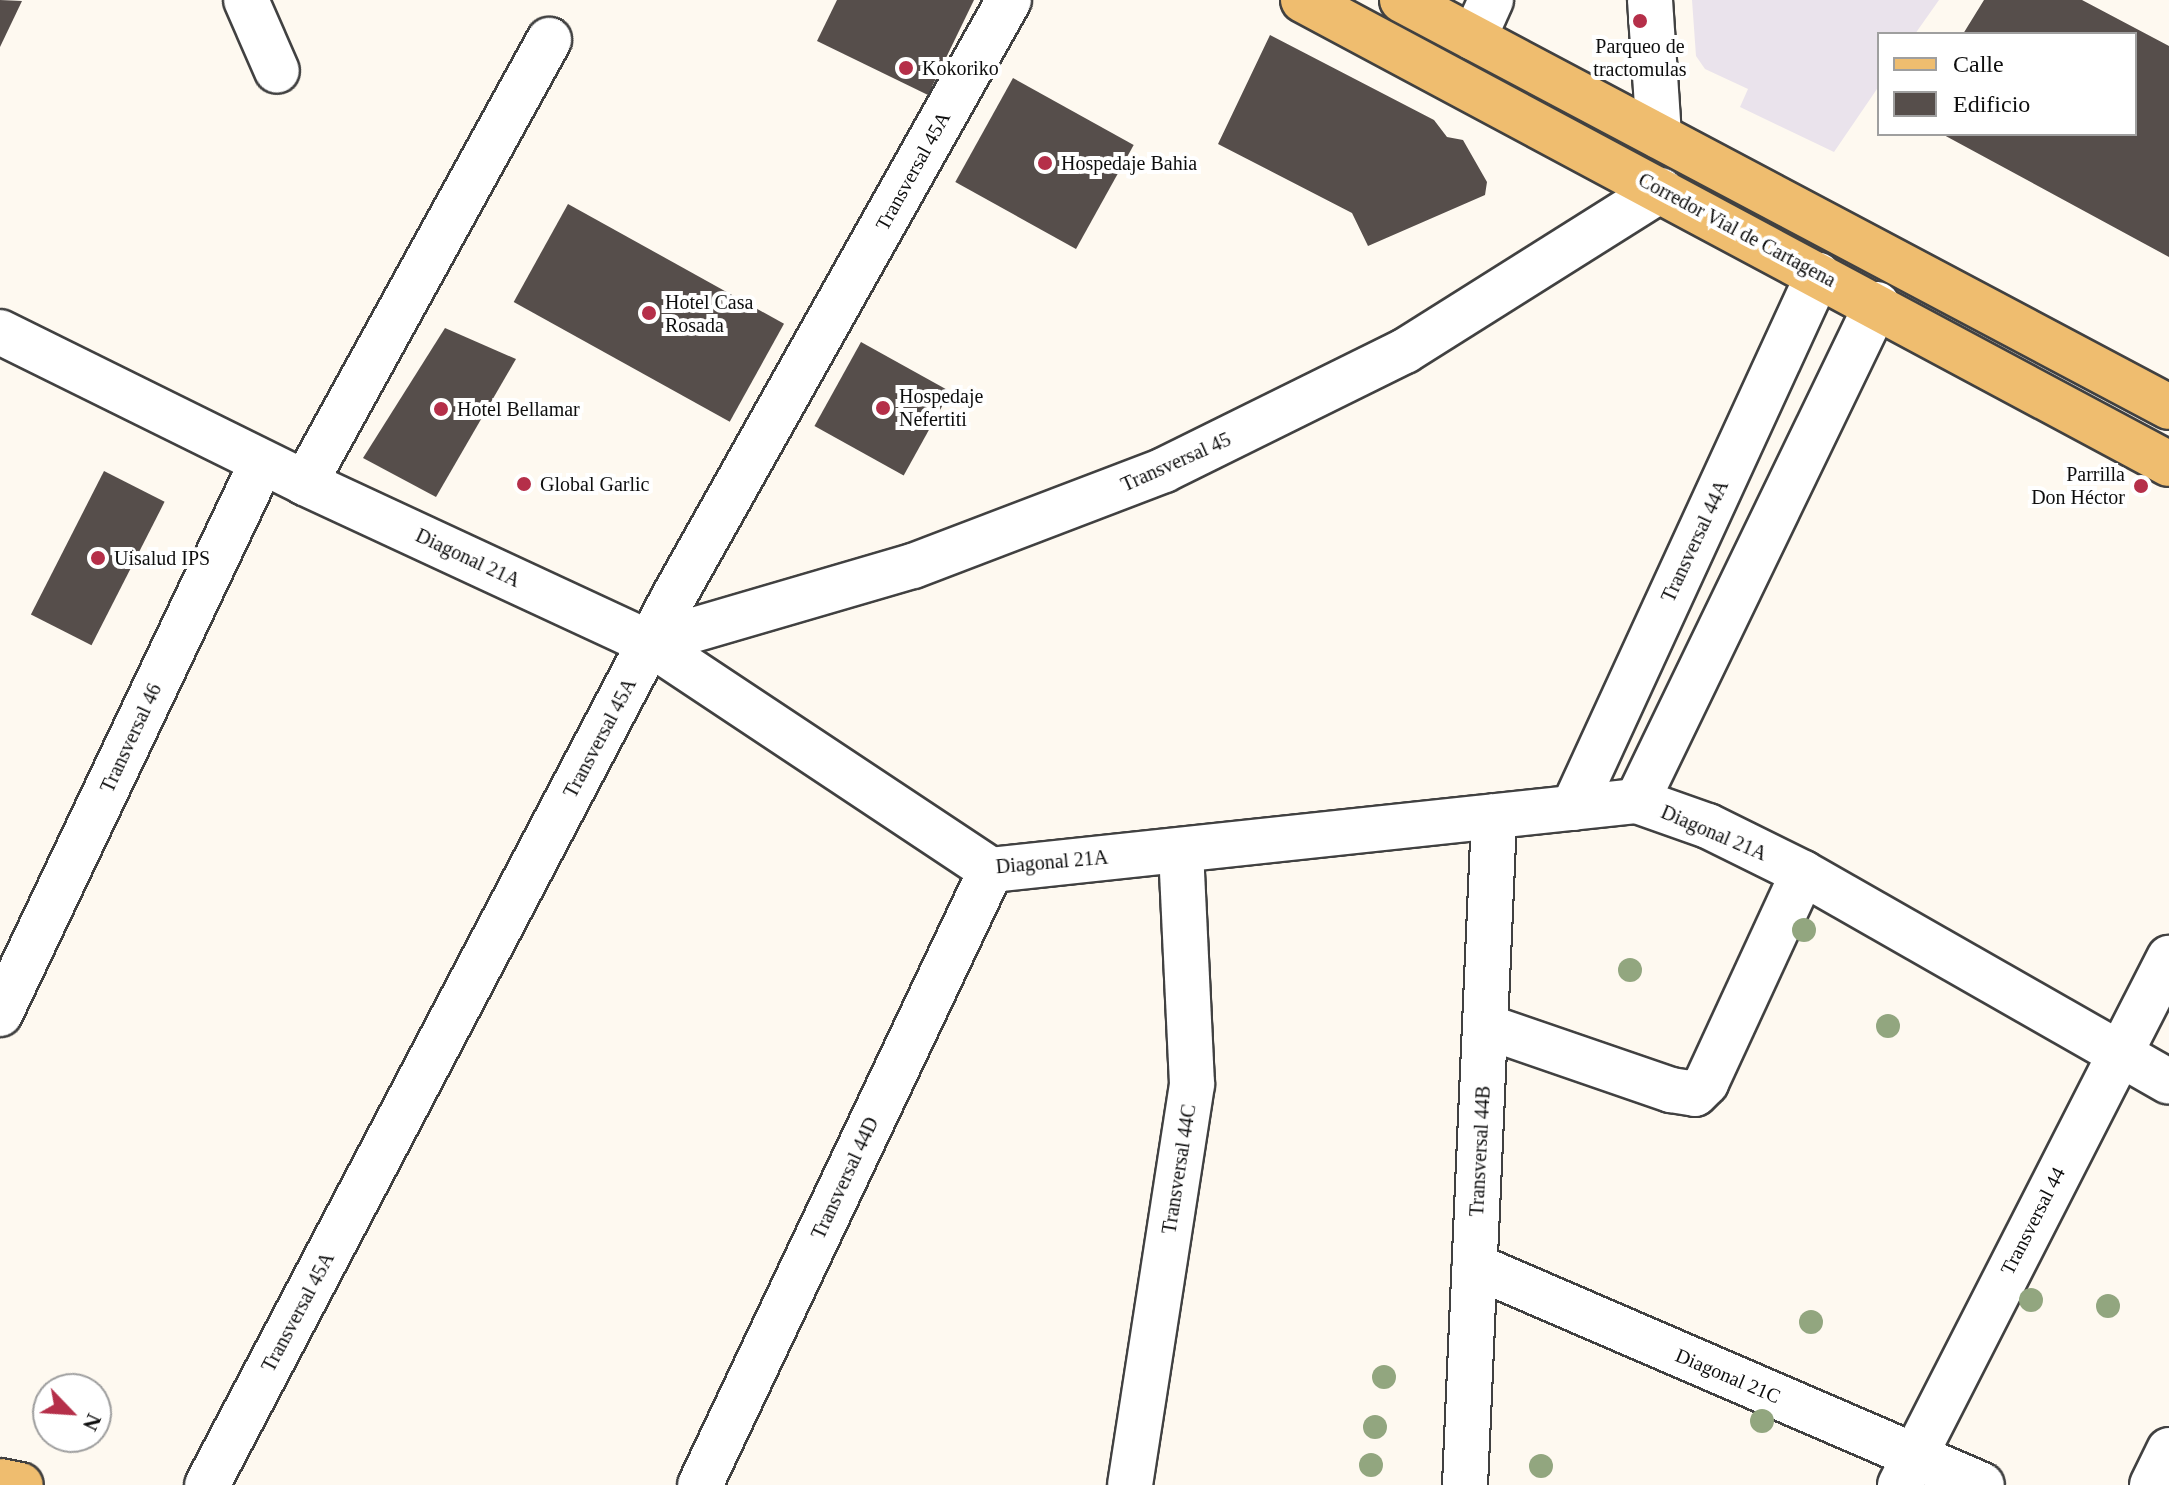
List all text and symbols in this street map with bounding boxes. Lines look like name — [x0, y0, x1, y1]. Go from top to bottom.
marker: Parqueo de tractomulas — [1631, 12, 1649, 30]
legend — [1877, 32, 2137, 136]
place label: Parqueo de tractomulas — [1593, 34, 1687, 81]
text: Calle — [1953, 51, 2004, 77]
place label: Kokoriko — [922, 56, 999, 80]
marker: Kokoriko — [897, 59, 915, 77]
text: Edificio — [1953, 91, 2030, 117]
street label: Transversal 45A — [870, 107, 956, 235]
place label: Hospedaje Bahia — [1061, 151, 1197, 175]
marker: Hospedaje Bahia — [1036, 154, 1054, 172]
street label: Corredor Vial de Cartagena — [1634, 168, 1840, 292]
place label: Hotel Casa Rosada — [665, 290, 753, 337]
marker: Hotel Casa Rosada — [640, 304, 658, 322]
place label: Hospedaje Nefertiti — [899, 384, 983, 431]
place label: Hotel Bellamar — [457, 397, 580, 421]
marker: Hospedaje Nefertiti — [874, 399, 892, 417]
marker: Hotel Bellamar — [432, 400, 450, 418]
street label: Transversal 45 — [1117, 427, 1235, 497]
place label: Parrilla Don Héctor — [2031, 462, 2125, 509]
place label: Global Garlic — [540, 472, 649, 496]
marker: Global Garlic — [515, 475, 533, 493]
street label: Transversal 44A — [1656, 476, 1734, 606]
marker: Parrilla Don Héctor — [2132, 477, 2150, 495]
street label: Diagonal 21A — [412, 523, 524, 593]
place label: Uisalud IPS — [114, 546, 210, 570]
marker: Uisalud IPS — [89, 549, 107, 567]
street label: Transversal 45A — [558, 674, 642, 802]
street label: Transversal 46 — [95, 680, 167, 796]
street label: Diagonal 21A — [1657, 800, 1771, 866]
street label: Diagonal 21A — [995, 845, 1109, 879]
street label: Transversal 44B — [1465, 1085, 1495, 1217]
street label: Transversal 44C — [1157, 1102, 1201, 1236]
street label: Transversal 44D — [806, 1113, 884, 1243]
street label: Transversal 44 — [1996, 1163, 2070, 1279]
street label: Transversal 45A — [256, 1248, 340, 1376]
street label: Diagonal 21C — [1672, 1343, 1784, 1409]
north arrow — [32, 1373, 112, 1453]
text: N — [78, 1410, 107, 1435]

